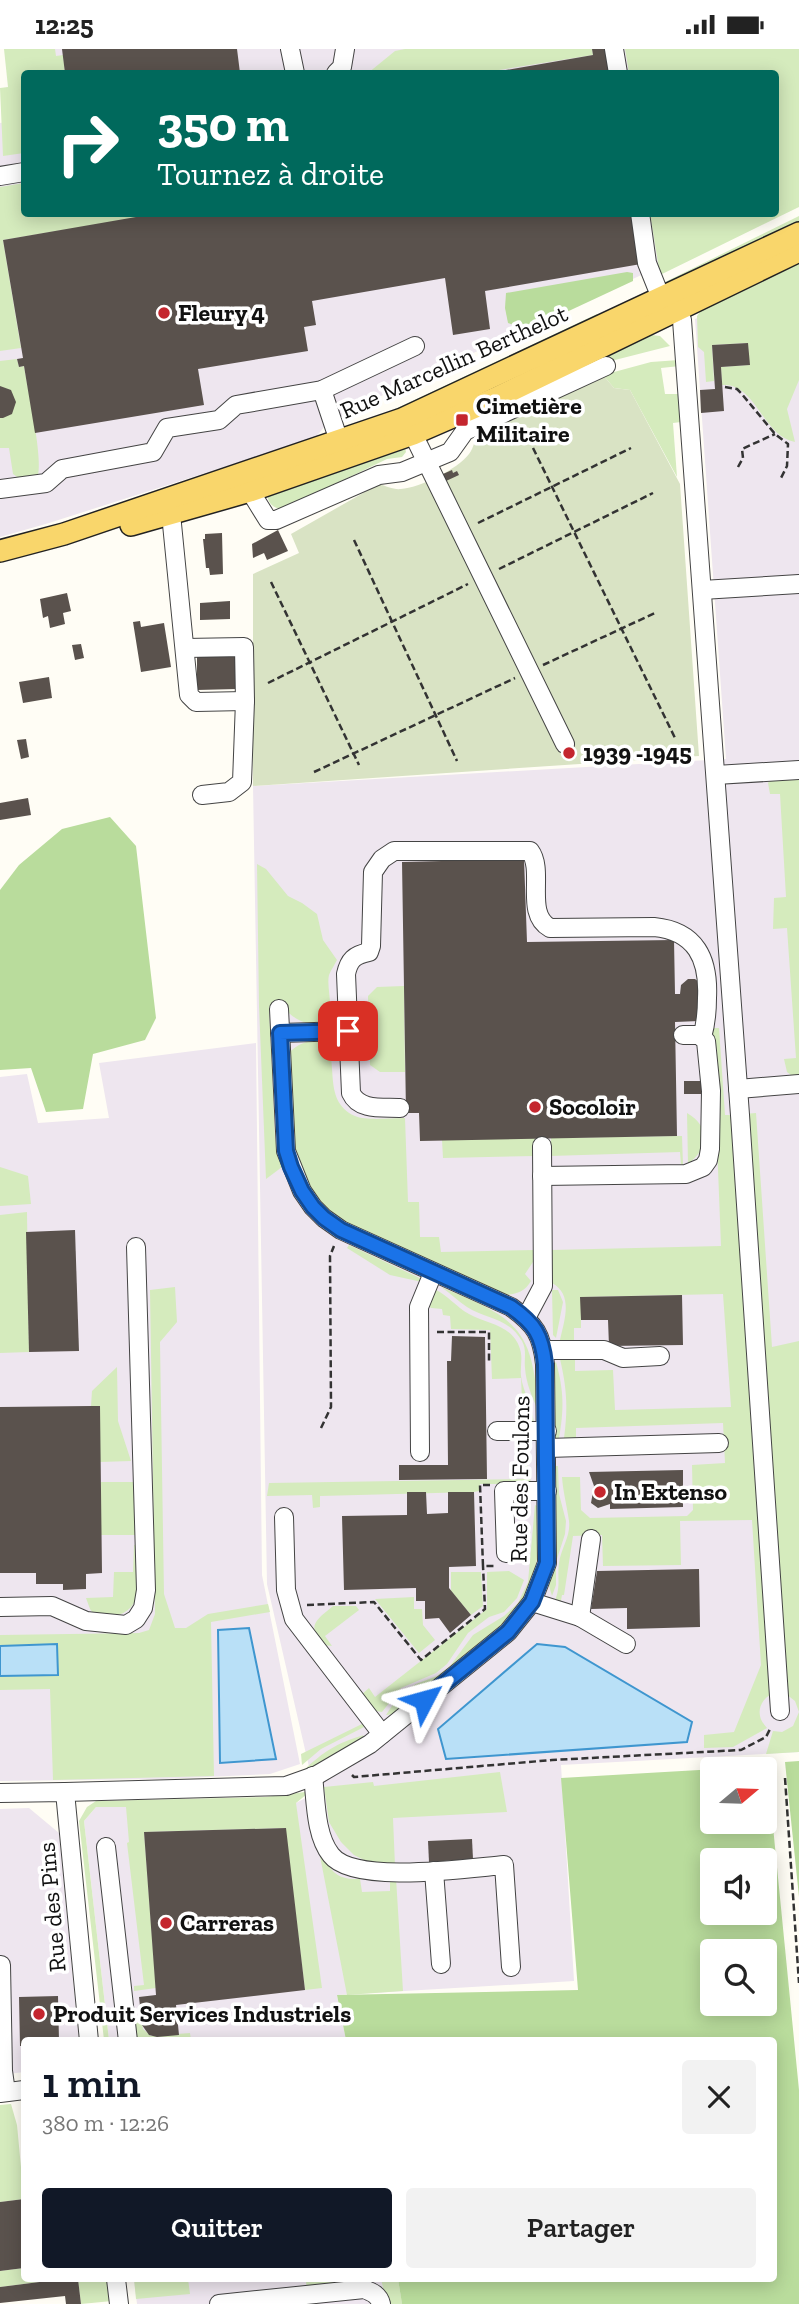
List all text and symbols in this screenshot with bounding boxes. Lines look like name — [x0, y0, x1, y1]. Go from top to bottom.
text: 12:25 — [35, 9, 93, 41]
text: 350 m — [157, 95, 289, 154]
icon: right — [42, 98, 133, 189]
text: Tournez à droite — [157, 155, 384, 193]
place label: Fleury 4 — [178, 298, 265, 327]
street label: Rue Marcellin Berthelot — [336, 298, 572, 425]
marker: Fleury 4 — [156, 305, 172, 321]
place label: Cimetière Militaire — [476, 391, 582, 448]
marker: Cimetière Militaire — [454, 412, 470, 428]
place label: 1939 -1945 — [583, 738, 692, 767]
marker: 1939 -1945 — [561, 745, 577, 761]
pin — [318, 1001, 378, 1061]
icon: arrive — [329, 1012, 367, 1050]
place label: Socoloir — [549, 1092, 636, 1121]
marker: Socoloir — [527, 1099, 543, 1115]
street label: Rue des Foulons — [504, 1395, 535, 1563]
place label: In Extenso — [614, 1477, 728, 1506]
marker: In Extenso — [592, 1484, 608, 1500]
position arrow — [387, 1663, 461, 1737]
north arrow — [700, 1757, 777, 1834]
map controls — [700, 1757, 777, 2016]
street label: Rue des Pins — [31, 1841, 72, 1973]
button: sound — [700, 1848, 777, 1925]
place label: Carreras — [180, 1908, 274, 1937]
marker: Carreras — [158, 1915, 174, 1931]
button: search — [700, 1939, 777, 2016]
place label: Produit Services Industriels — [53, 1999, 351, 2028]
marker: Produit Services Industriels — [31, 2006, 47, 2022]
text: 1 min — [42, 2057, 141, 2108]
button: close — [682, 2060, 756, 2134]
text: 380 m · 12:26 — [42, 2109, 169, 2137]
button: Quitter — [42, 2188, 392, 2268]
button: Partager — [406, 2188, 756, 2268]

